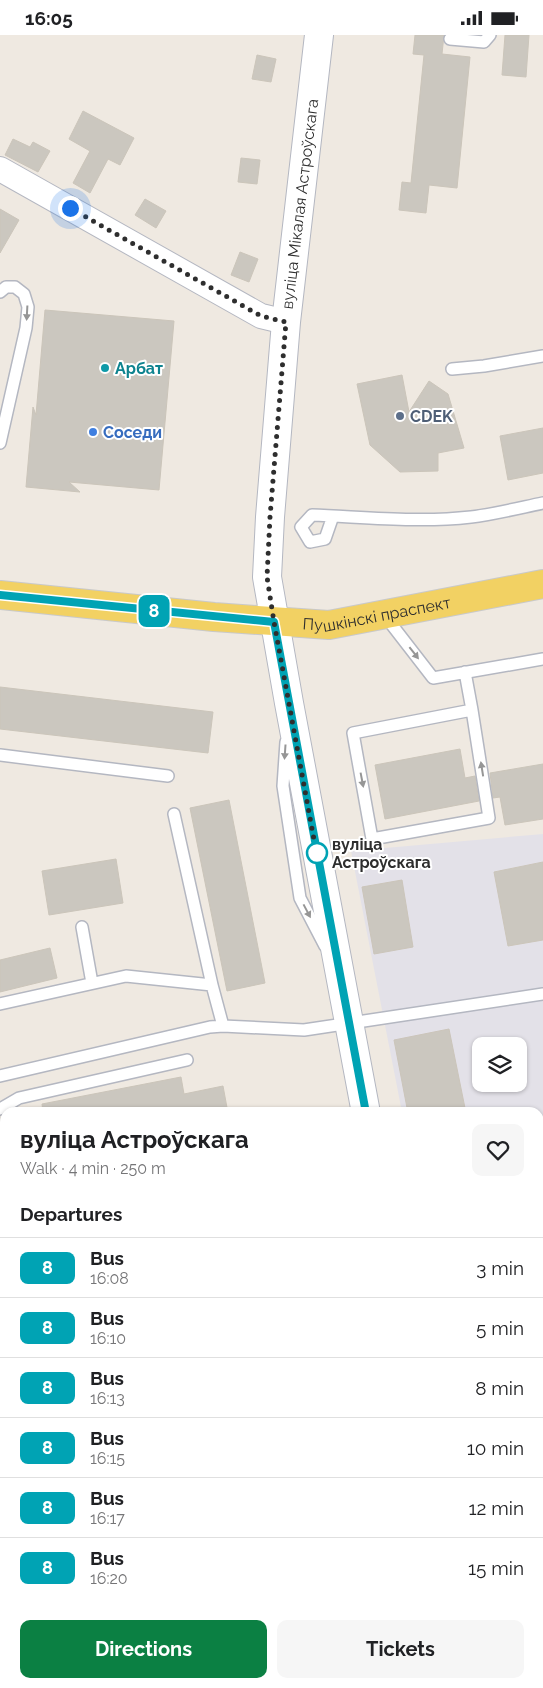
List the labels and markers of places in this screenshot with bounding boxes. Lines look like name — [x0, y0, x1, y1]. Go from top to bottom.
place label: Арбат — [115, 359, 163, 378]
marker: Арбат — [99, 362, 111, 374]
place label: CDEK — [410, 407, 453, 426]
marker: CDEK — [394, 410, 406, 422]
place label: Соседи — [103, 423, 162, 442]
marker: Соседи — [87, 426, 99, 438]
place label: вуліца Астроўскага — [332, 835, 431, 872]
marker: вуліца Астроўскага — [306, 842, 328, 864]

